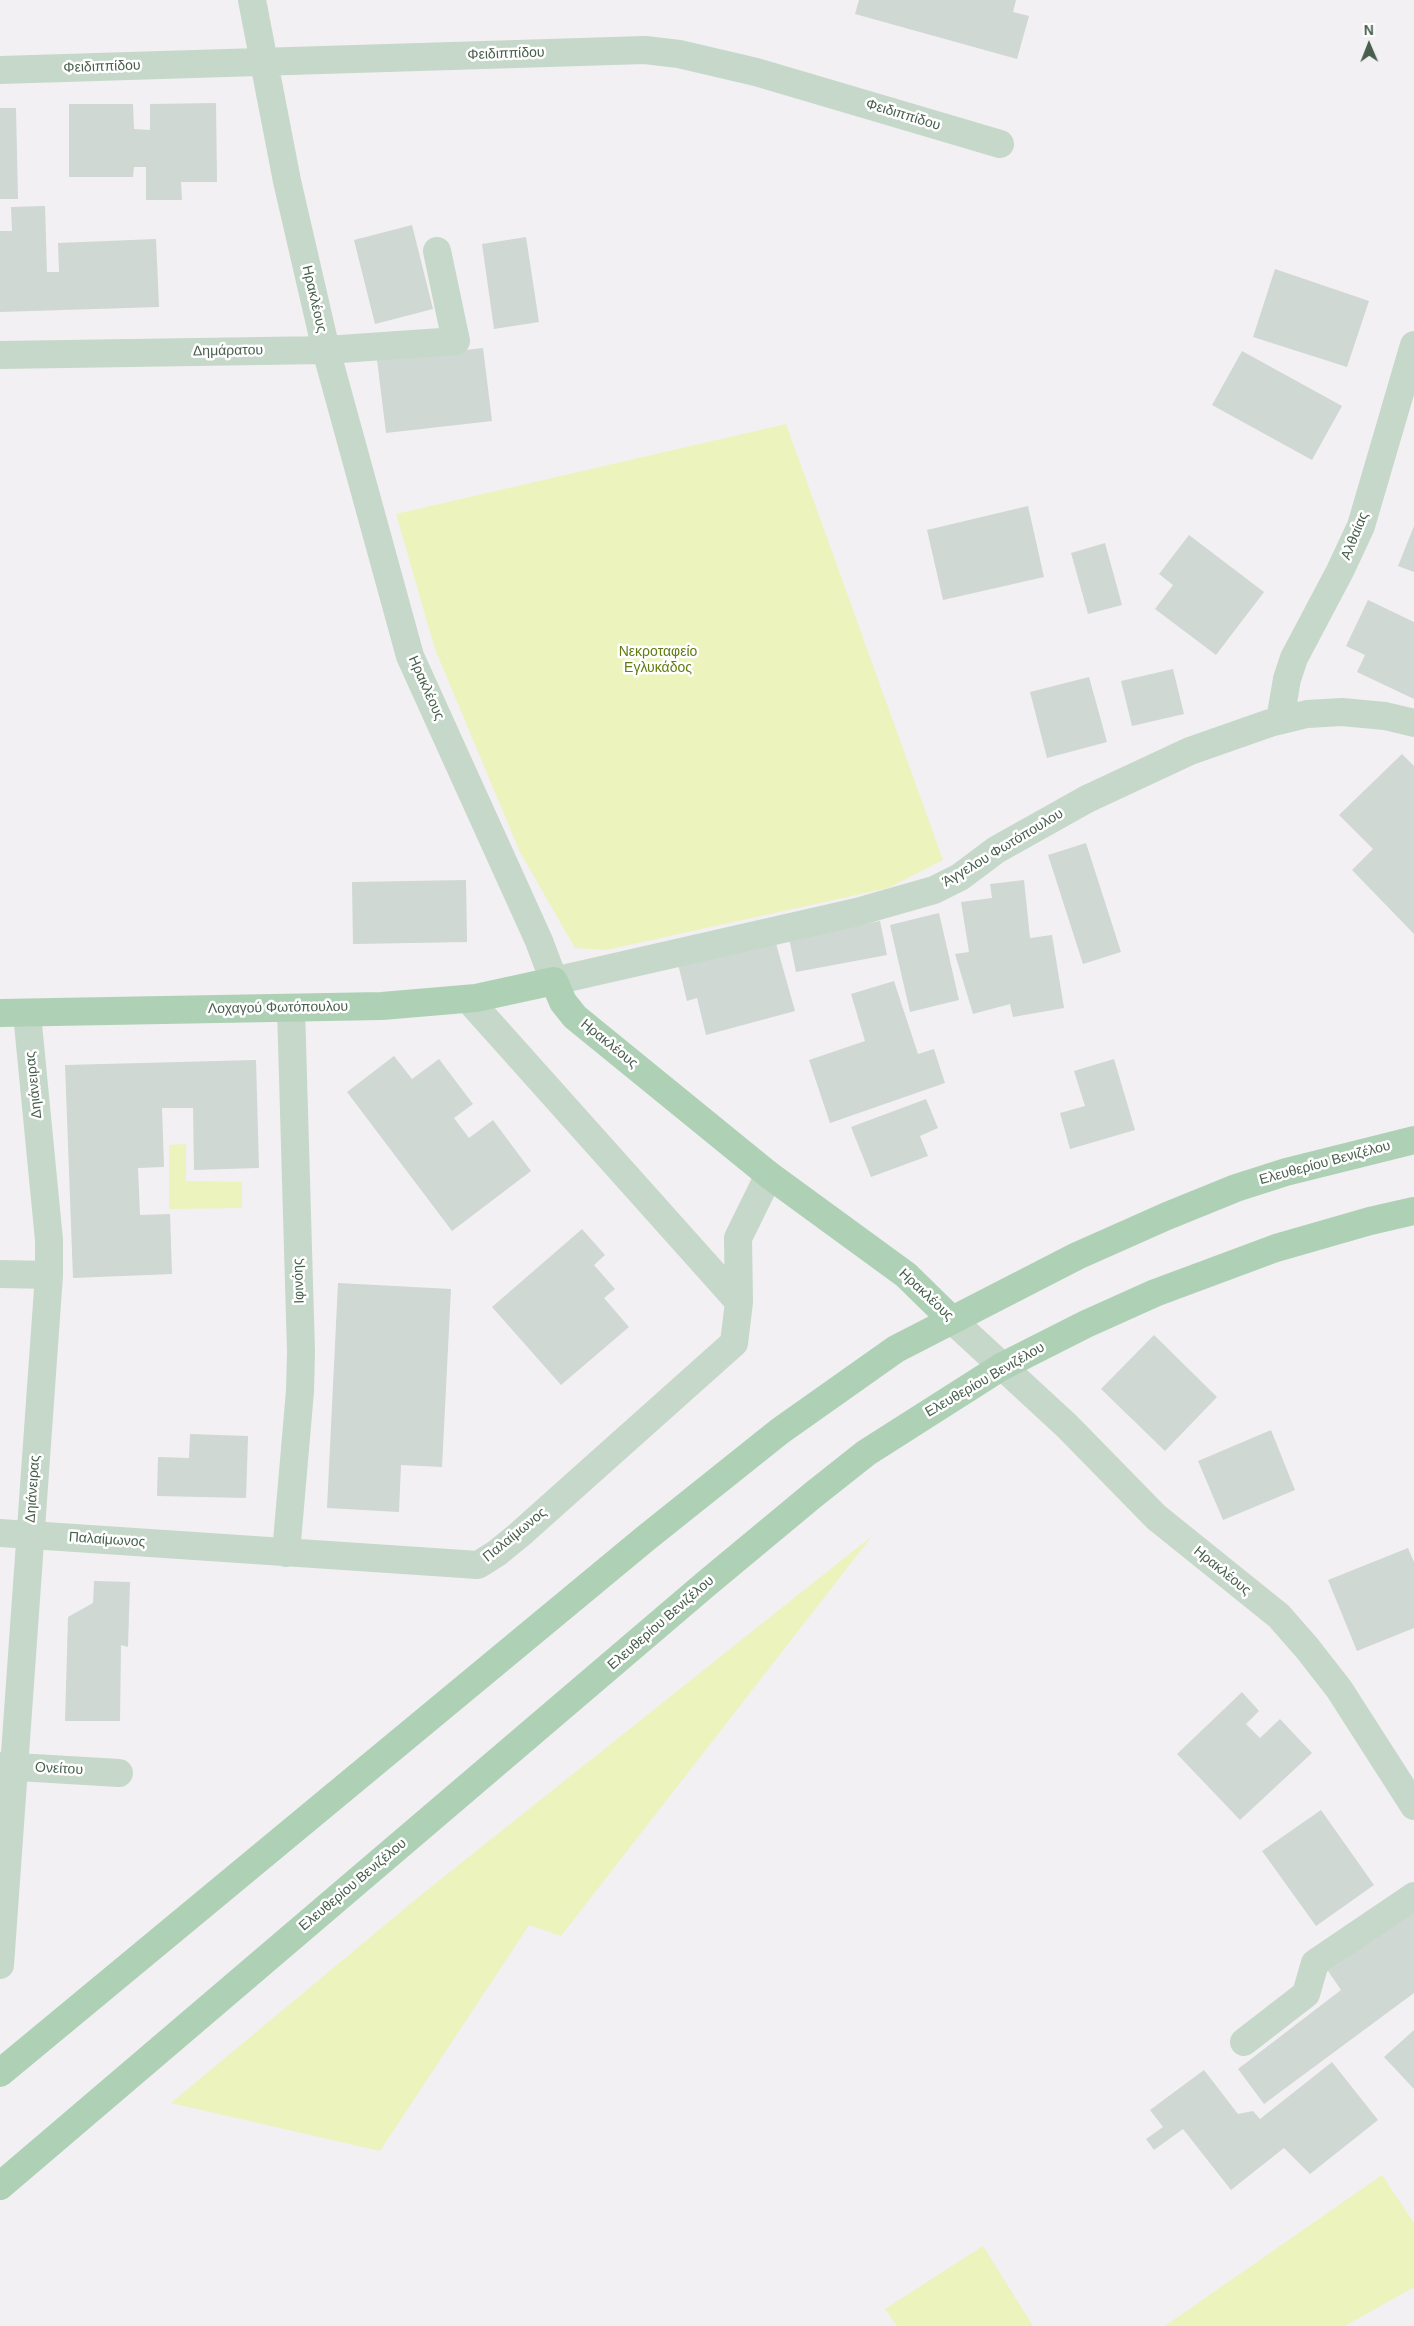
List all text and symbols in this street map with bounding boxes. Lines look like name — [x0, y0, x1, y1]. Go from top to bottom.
north arrow — [1344, 20, 1394, 70]
text: N — [1364, 22, 1374, 38]
street label: Φειδιππίδου — [467, 44, 545, 64]
street label: Φειδιππίδου — [63, 57, 141, 77]
street label: Φειδιππίδου — [864, 96, 942, 134]
street label: Ηρακλέους — [298, 264, 330, 334]
street label: Δημάρατου — [193, 342, 263, 360]
street label: Αλθαίας — [1338, 510, 1372, 562]
park label: Νεκροταφείο Εγλυκάδος — [619, 644, 697, 676]
street label: Ηρακλέους — [404, 653, 448, 723]
street label: Άγγελου Φωτόπουλου — [940, 805, 1066, 891]
street label: Λοχαγού Φωτόπουλου — [208, 998, 348, 1018]
street label: Ηρακλέους — [577, 1016, 641, 1072]
street label: Δηιάνειρας — [22, 1051, 46, 1119]
street label: Ελευθερίου Βενιζέλου — [1258, 1137, 1392, 1189]
street label: Ιφινόης — [290, 1258, 308, 1304]
street label: Ηρακλέους — [895, 1265, 957, 1325]
street label: Ελευθερίου Βενιζέλου — [922, 1339, 1048, 1421]
street label: Δηιάνειρας — [22, 1455, 44, 1523]
street label: Παλαίμωνος — [480, 1504, 550, 1566]
street label: Παλαίμωνος — [68, 1529, 146, 1551]
street label: Ηρακλέους — [1190, 1543, 1254, 1599]
street label: Ελευθερίου Βενιζέλου — [605, 1572, 717, 1674]
street label: Ονείτου — [35, 1759, 83, 1779]
street label: Ελευθερίου Βενιζέλου — [296, 1835, 410, 1935]

